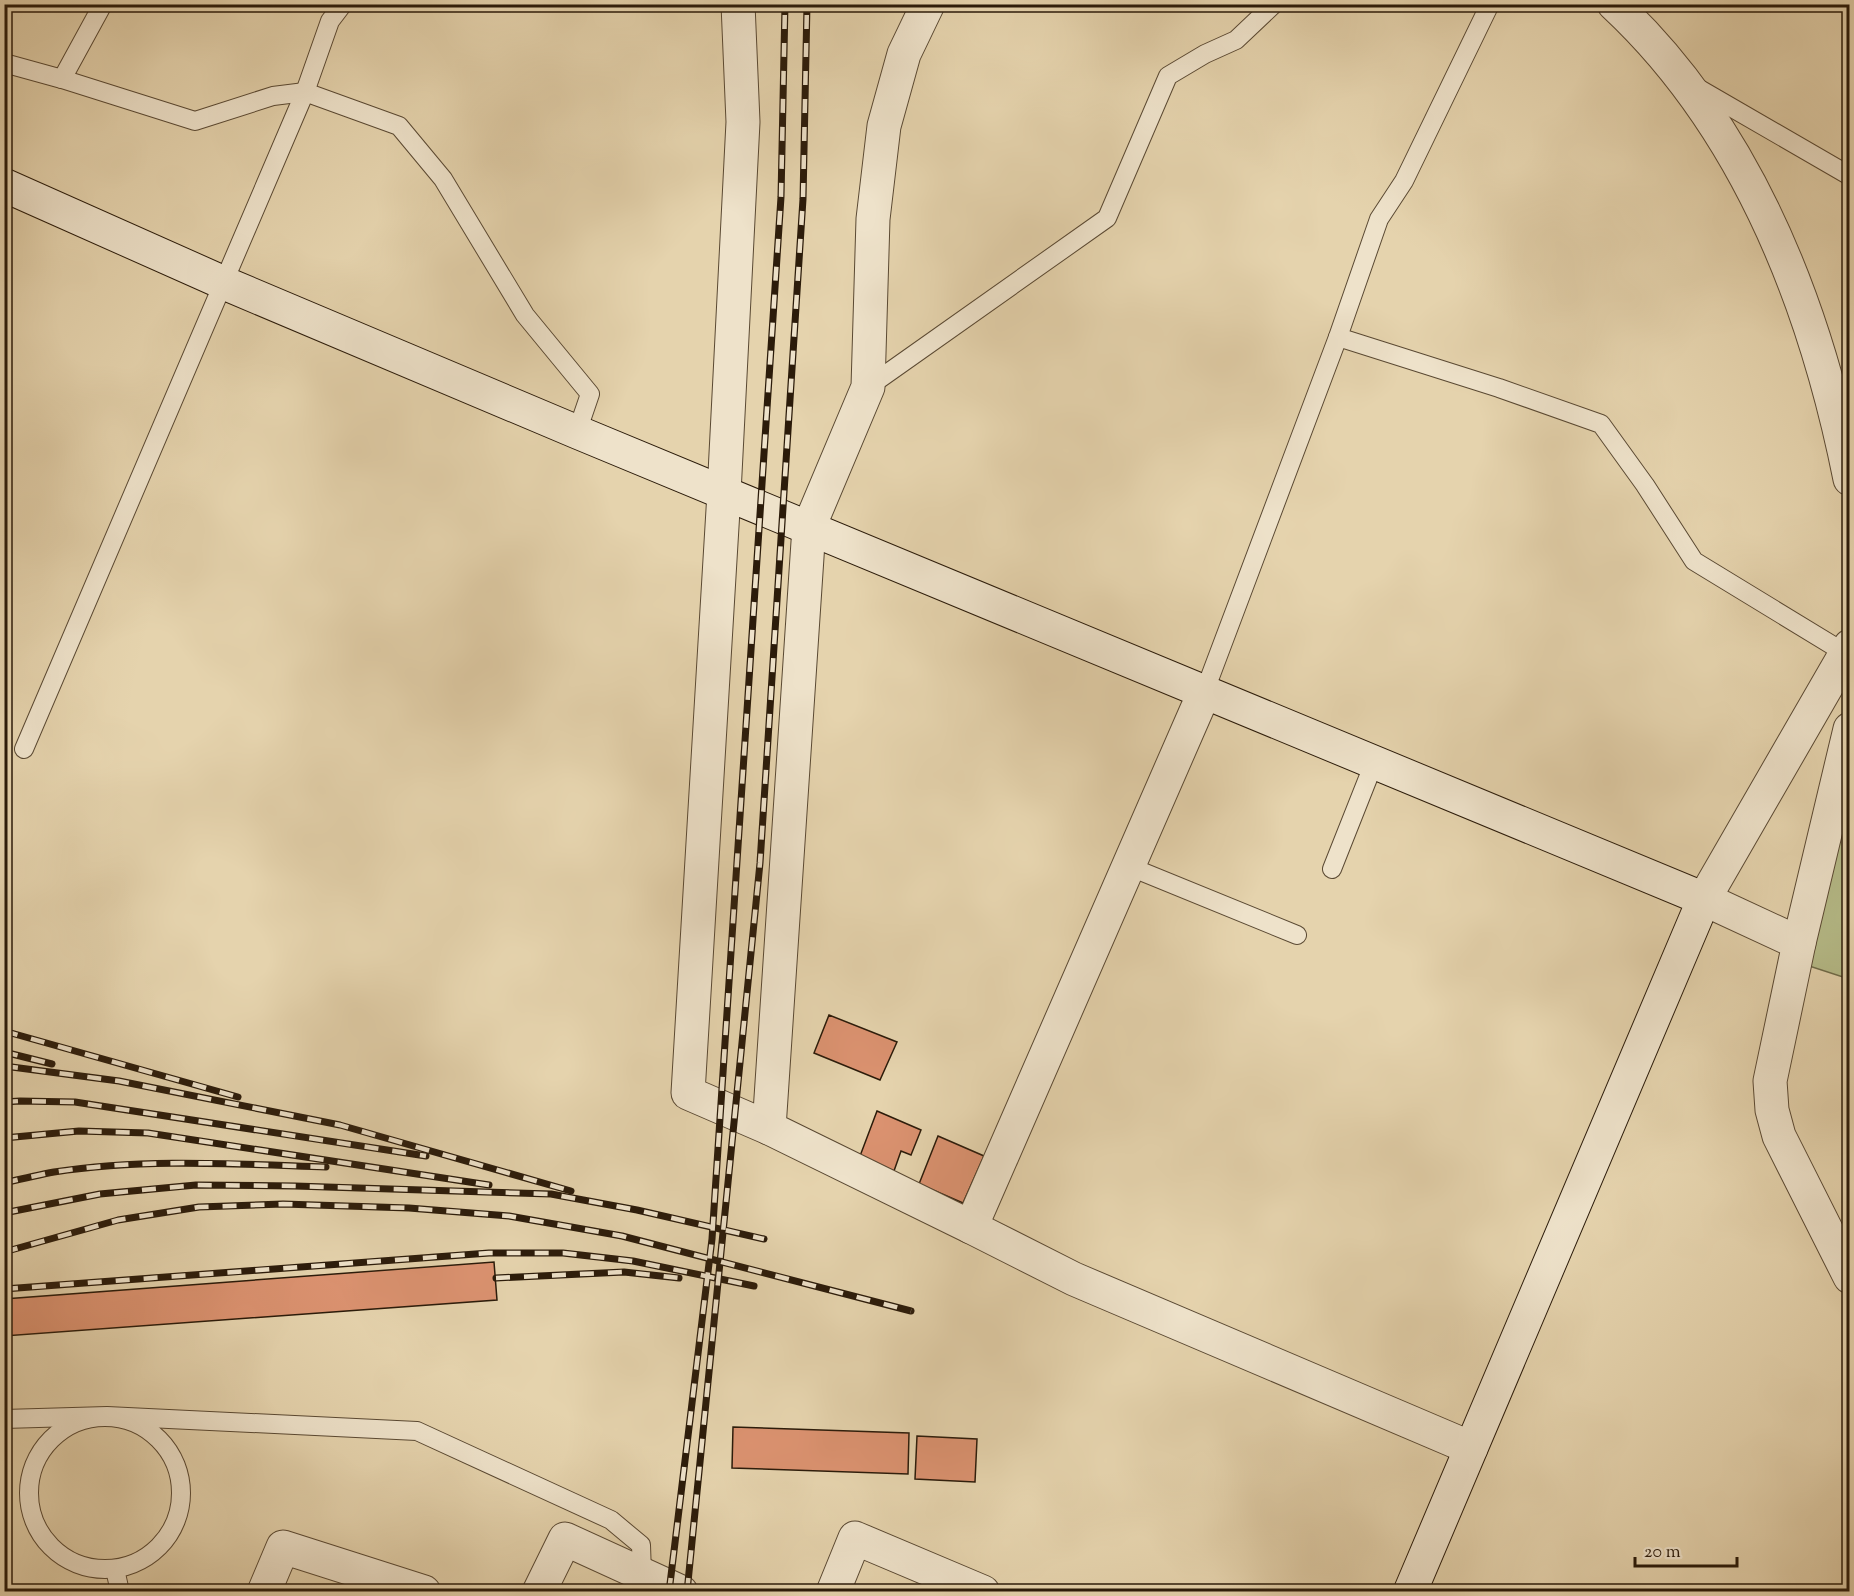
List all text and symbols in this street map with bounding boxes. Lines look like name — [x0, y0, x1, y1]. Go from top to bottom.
scale bar — [1635, 1530, 1737, 1568]
text: 20 m — [1644, 1540, 1681, 1566]

